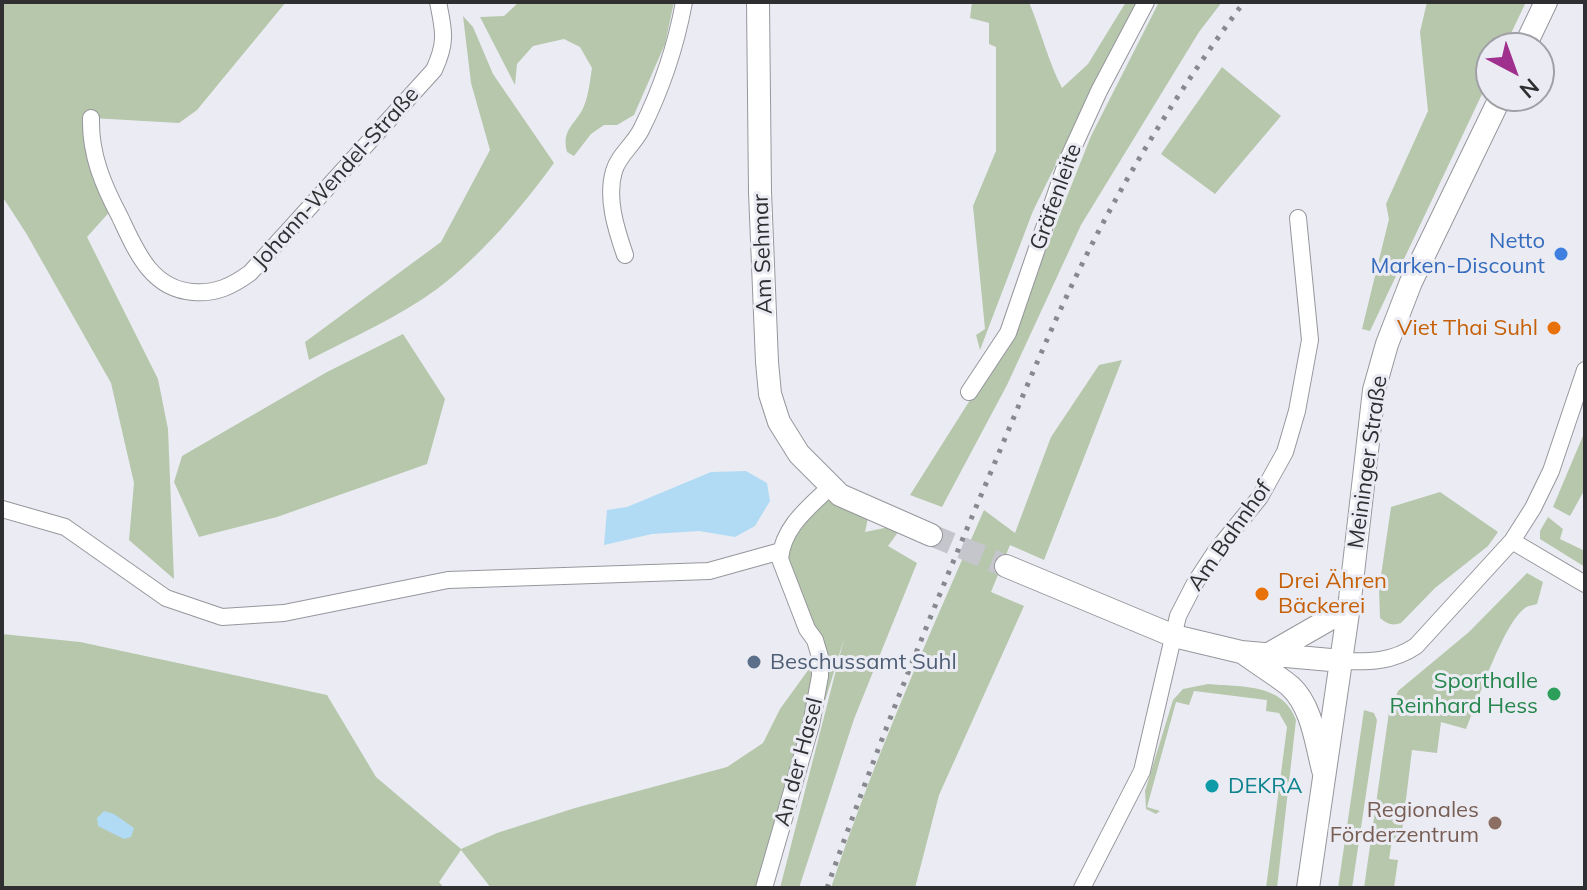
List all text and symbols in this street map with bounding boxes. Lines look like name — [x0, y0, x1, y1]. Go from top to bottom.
north arrow — [1475, 32, 1555, 112]
text: N — [1514, 73, 1545, 105]
street label: Johann-Wendel-Straße — [247, 82, 425, 274]
street label: Gräfenleite — [1025, 140, 1087, 254]
street label: Am Sehmar — [748, 193, 778, 315]
place label: Netto Marken-Discount — [1371, 228, 1545, 280]
marker: Netto Marken-Discount — [1552, 245, 1570, 263]
place label: Viet Thai Suhl — [1397, 315, 1538, 341]
marker: Viet Thai Suhl — [1545, 319, 1563, 337]
street label: Meininger Straße — [1343, 374, 1393, 550]
street label: Am Bahnhof — [1182, 476, 1278, 596]
place label: Drei Ähren Bäckerei — [1278, 568, 1387, 620]
marker: Drei Ähren Bäckerei — [1253, 585, 1271, 603]
place label: Beschussamt Suhl — [770, 649, 957, 675]
marker: Beschussamt Suhl — [745, 653, 763, 671]
place label: Sporthalle Reinhard Hess — [1389, 668, 1538, 720]
marker: Sporthalle Reinhard Hess — [1545, 685, 1563, 703]
street label: An der Hasel — [769, 695, 829, 829]
place label: DEKRA — [1228, 773, 1302, 799]
marker: DEKRA — [1203, 777, 1221, 795]
place label: Regionales Förderzentrum — [1330, 797, 1479, 848]
marker: Regionales Förderzentrum — [1486, 814, 1504, 832]

